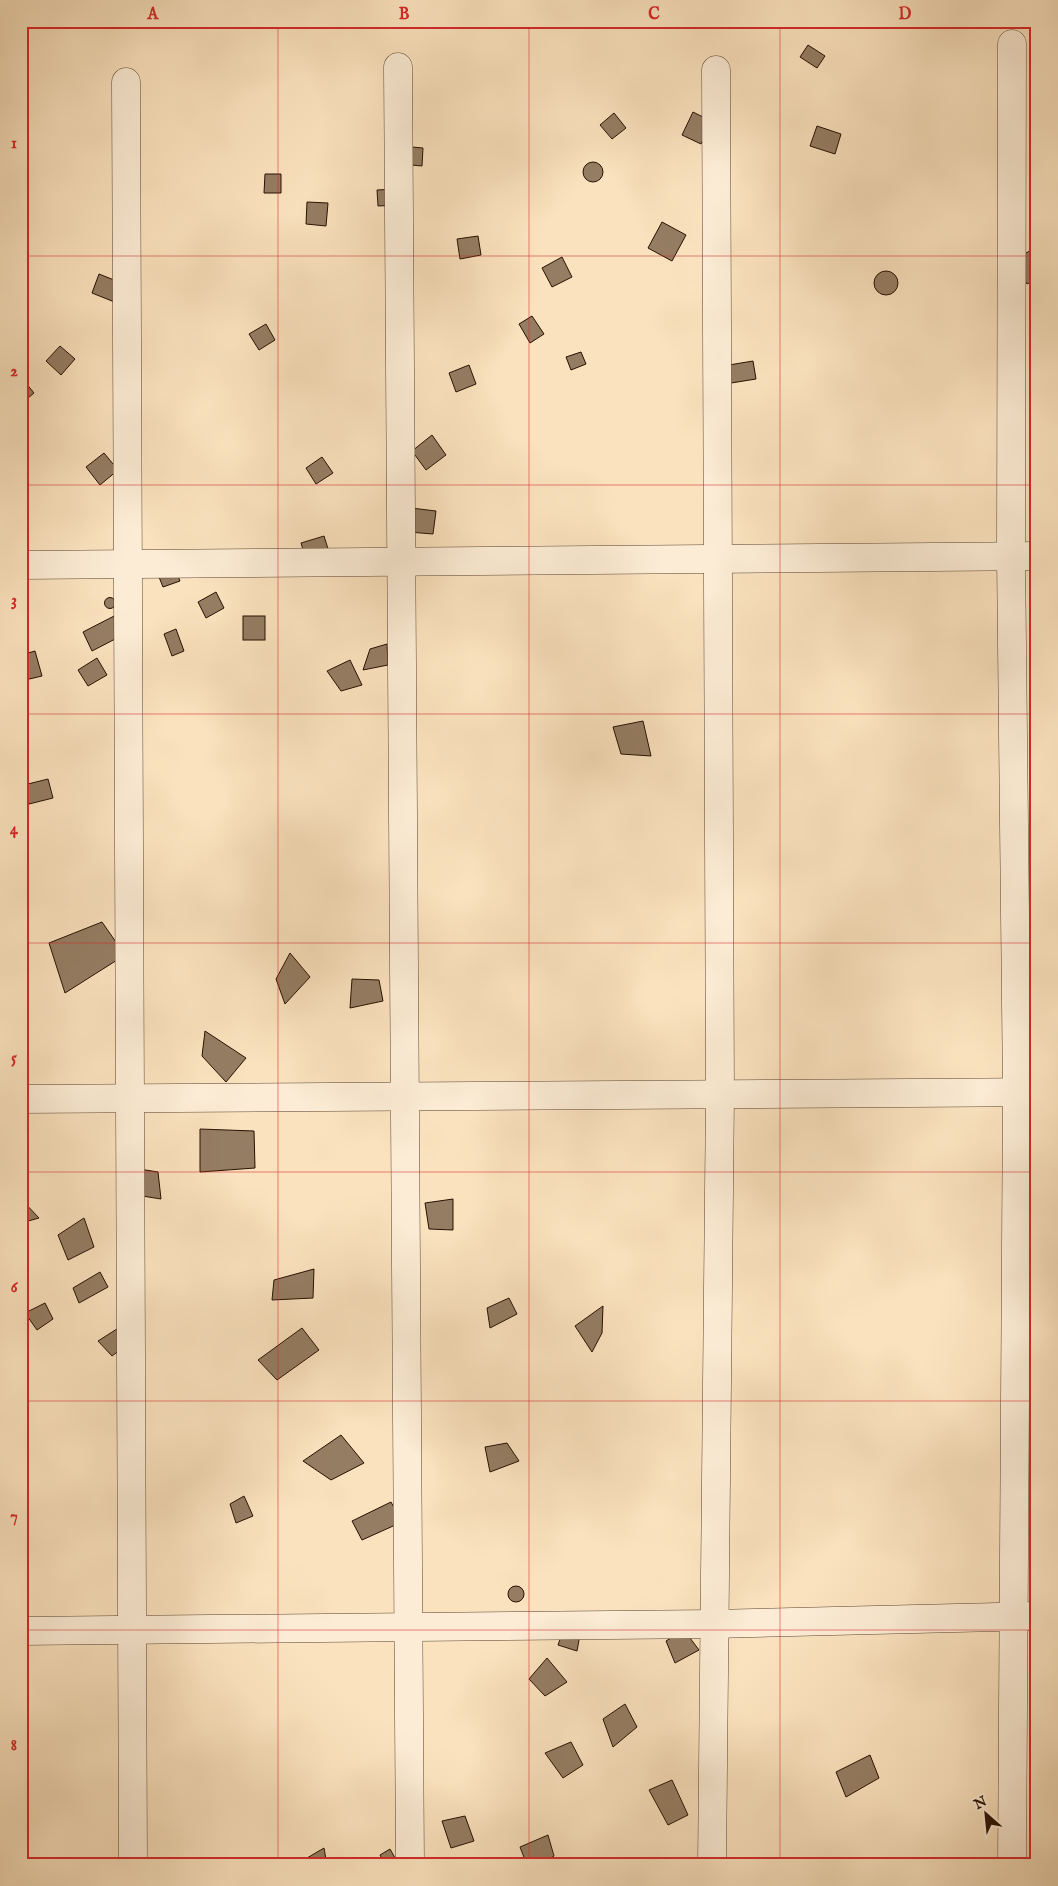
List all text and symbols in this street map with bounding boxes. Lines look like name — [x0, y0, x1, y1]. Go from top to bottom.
text: A — [147, 5, 160, 25]
text: B — [399, 5, 410, 25]
text: C — [648, 5, 660, 25]
text: D — [899, 5, 912, 25]
text: 1 — [11, 134, 17, 154]
text: 2 — [10, 362, 18, 382]
text: 3 — [11, 591, 17, 611]
text: 4 — [10, 820, 19, 840]
text: 5 — [11, 1049, 17, 1069]
text: 6 — [11, 1278, 19, 1298]
text: 7 — [10, 1507, 18, 1527]
text: 8 — [11, 1736, 17, 1756]
north arrow — [960, 1788, 1010, 1838]
text: N — [970, 1793, 990, 1815]

